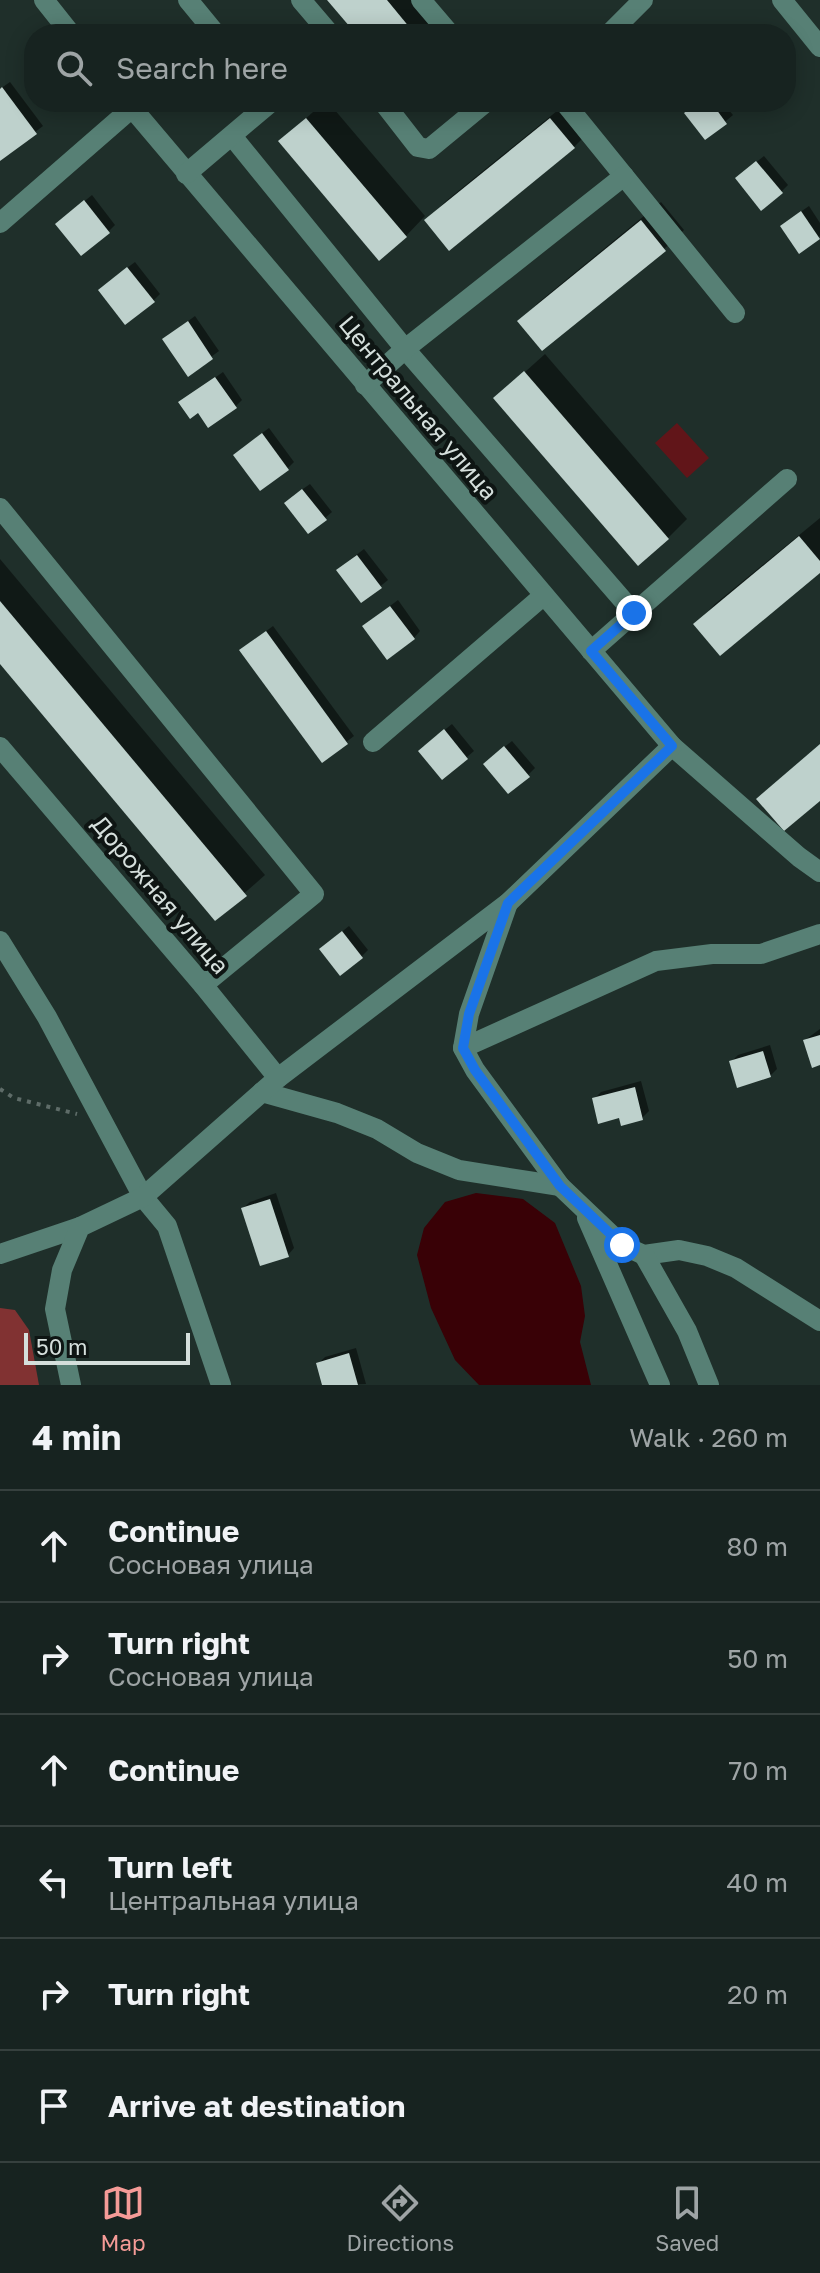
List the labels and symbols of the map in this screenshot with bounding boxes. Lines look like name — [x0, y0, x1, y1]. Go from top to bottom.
street label: Центральная улица — [334, 309, 505, 505]
route end — [616, 595, 652, 631]
street label: Дорожная улица — [86, 809, 236, 979]
route start — [604, 1227, 640, 1263]
scale bar — [24, 1329, 190, 1365]

